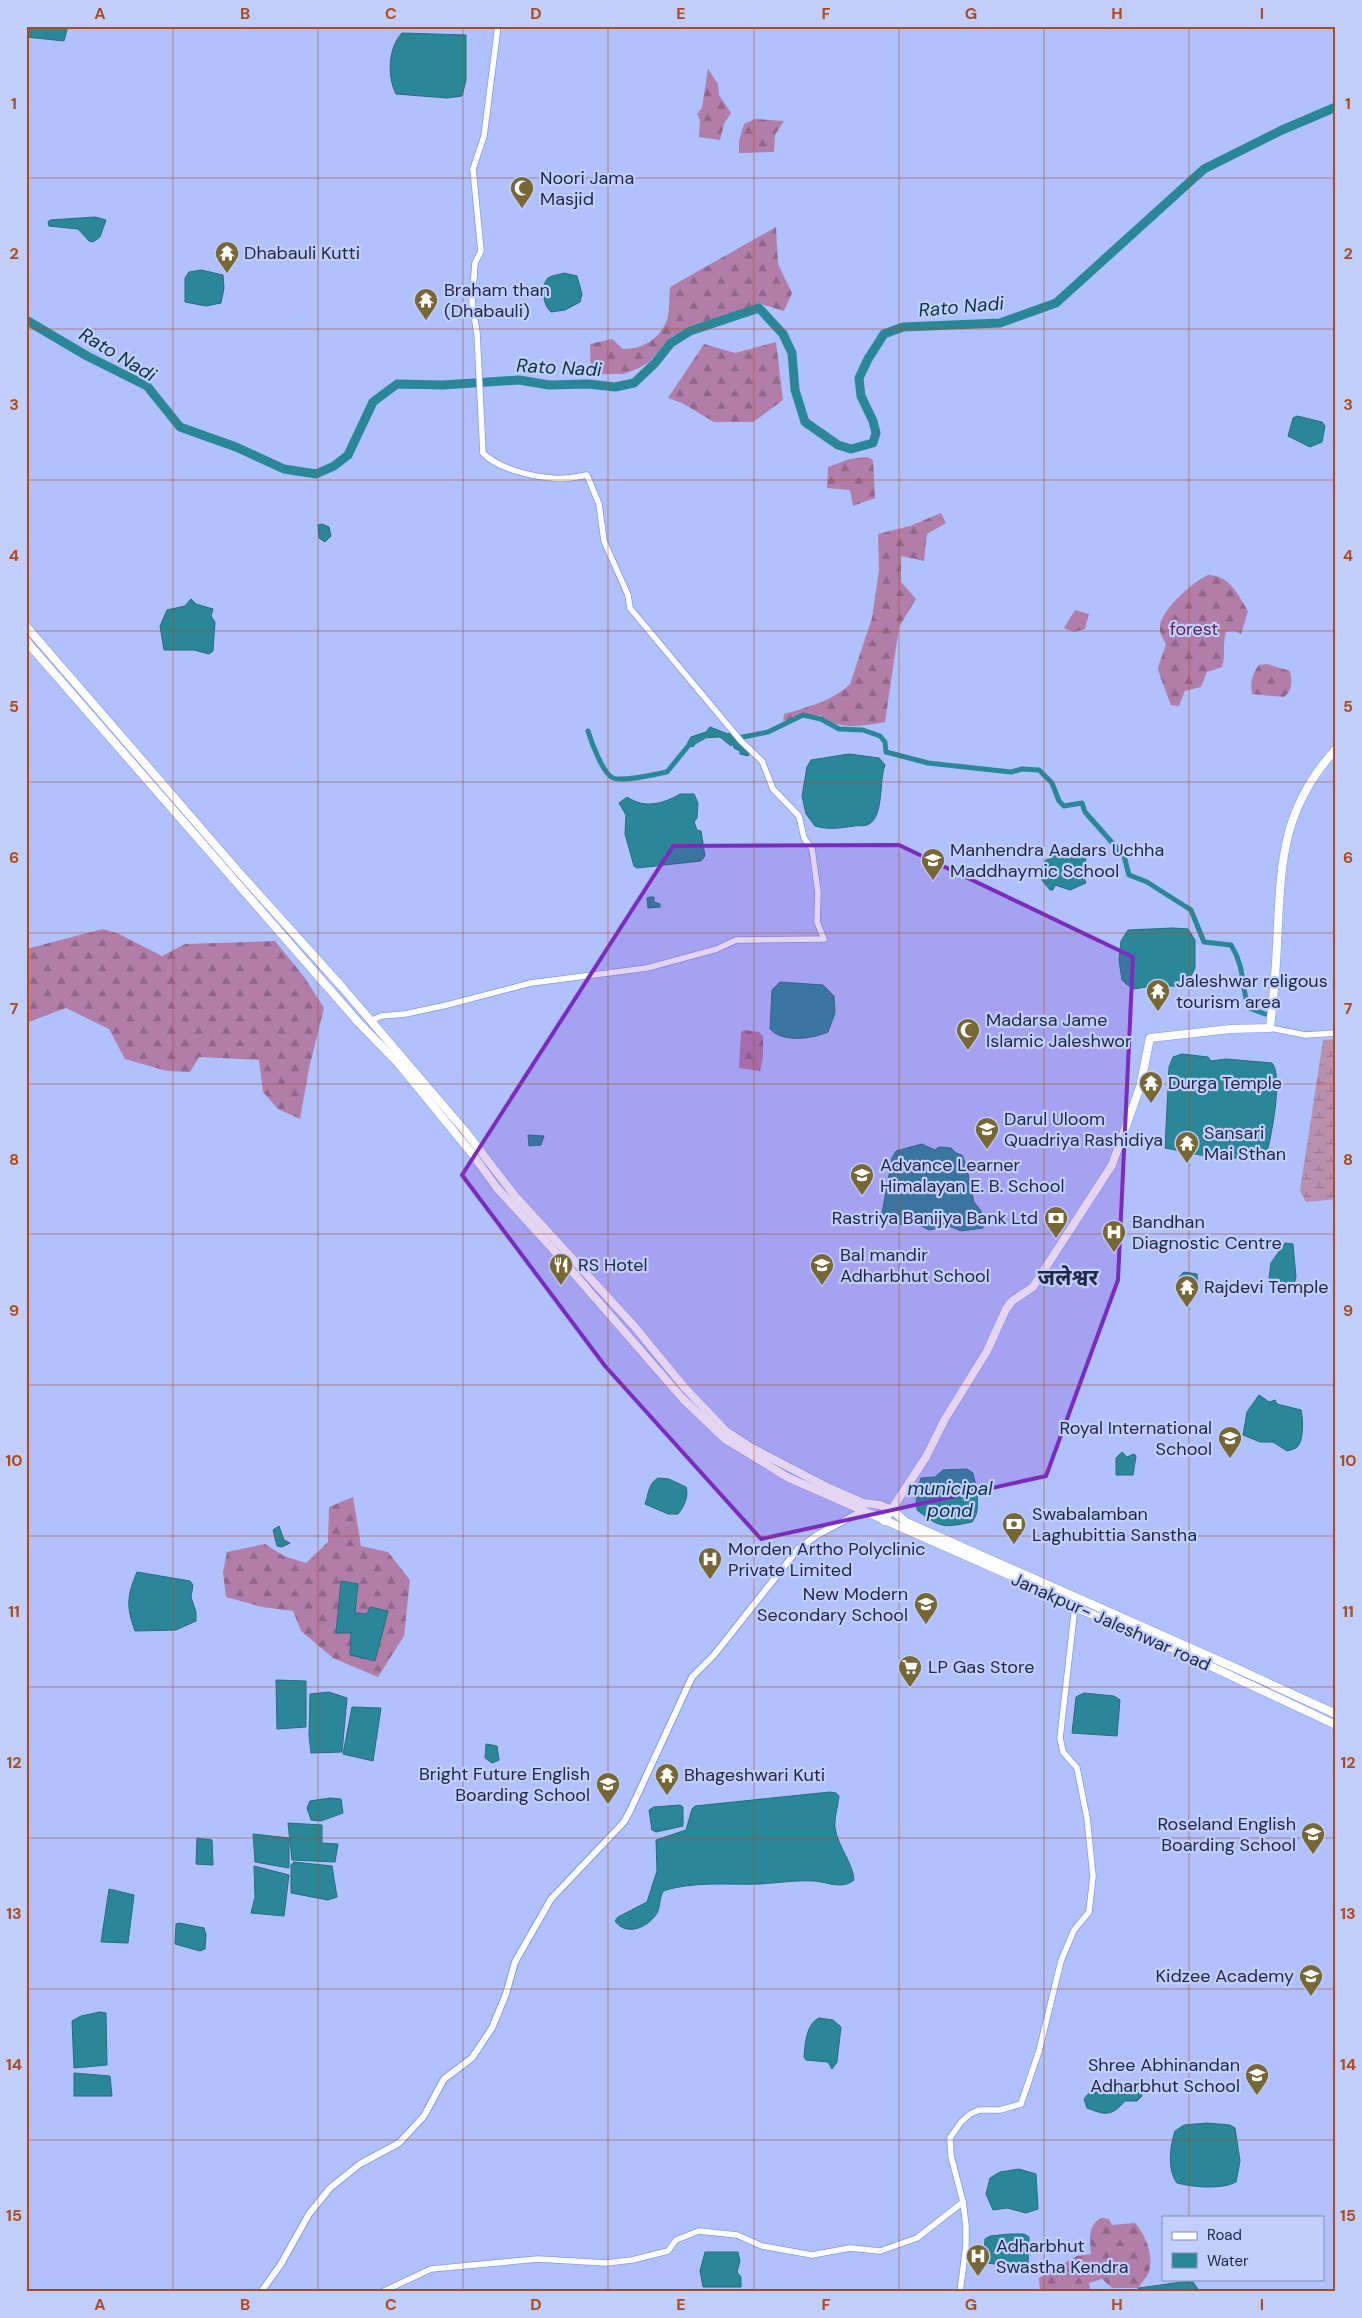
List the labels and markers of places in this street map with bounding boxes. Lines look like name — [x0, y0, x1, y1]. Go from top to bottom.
place label: Noori Jama Masjid — [540, 166, 634, 211]
mosque icon: Noori Jama Masjid — [509, 175, 535, 209]
temple icon: Dhabauli Kutti — [214, 240, 240, 274]
place label: Dhabauli Kutti — [244, 241, 360, 265]
place label: Braham than (Dhabauli) — [444, 278, 550, 323]
temple icon: Braham than (Dhabauli) — [413, 287, 439, 321]
place label: Manhendra Aadars Uchha Maddhaymic School — [950, 838, 1164, 883]
school or university icon: Manhendra Aadars Uchha Maddhaymic School — [920, 847, 946, 881]
place label: Jaleshwar religous tourism area — [1176, 969, 1328, 1014]
temple icon: Jaleshwar religous tourism area — [1145, 978, 1171, 1012]
place label: Madarsa Jame Islamic Jaleshwor — [986, 1008, 1132, 1053]
mosque icon: Madarsa Jame Islamic Jaleshwor — [955, 1017, 981, 1051]
temple icon: Durga Temple — [1138, 1070, 1164, 1104]
place label: Durga Temple — [1168, 1071, 1282, 1095]
place label: Darul Uloom Quadriya Rashidiya — [1004, 1107, 1163, 1152]
school or university icon: Darul Uloom Quadriya Rashidiya — [974, 1116, 1000, 1150]
place label: Sansari Mai Sthan — [1204, 1121, 1286, 1166]
temple icon: Sansari Mai Sthan — [1174, 1130, 1200, 1164]
place label: Advance Learner Himalayan E. B. School — [880, 1153, 1064, 1198]
school or university icon: Advance Learner Himalayan E. B. School — [849, 1162, 875, 1196]
bank icon: Rastriya Banijya Bank Ltd — [1043, 1205, 1069, 1239]
place label: Rastriya Banijya Bank Ltd — [832, 1206, 1038, 1230]
place label: Bandhan Diagnostic Centre — [1132, 1210, 1282, 1255]
hospital icon: Bandhan Diagnostic Centre — [1101, 1219, 1127, 1253]
place label: Bal mandir Adharbhut School — [840, 1243, 990, 1288]
restaurant icon: RS Hotel — [548, 1252, 574, 1286]
school or university icon: Bal mandir Adharbhut School — [809, 1252, 835, 1286]
place label: RS Hotel — [578, 1253, 648, 1277]
temple icon: Rajdevi Temple — [1174, 1274, 1200, 1308]
place label: Rajdevi Temple — [1204, 1275, 1329, 1299]
place label: Royal International School — [1060, 1416, 1212, 1461]
school or university icon: Royal International School — [1217, 1425, 1243, 1459]
place label: Swabalamban Laghubittia Sanstha — [1032, 1502, 1197, 1547]
bank icon: Swabalamban Laghubittia Sanstha — [1001, 1511, 1027, 1545]
place label: Morden Artho Polyclinic Private Limited — [728, 1537, 926, 1582]
hospital icon: Morden Artho Polyclinic Private Limited — [697, 1546, 723, 1580]
place label: New Modern Secondary School — [757, 1582, 908, 1627]
school or university icon: New Modern Secondary School — [913, 1591, 939, 1625]
supermarket icon: LP Gas Store — [897, 1654, 923, 1688]
place label: LP Gas Store — [928, 1655, 1034, 1679]
place label: Bright Future English Boarding School — [419, 1762, 590, 1807]
temple icon: Bhageshwari Kuti — [654, 1762, 680, 1796]
place label: Bhageshwari Kuti — [684, 1763, 825, 1787]
school or university icon: Bright Future English Boarding School — [595, 1771, 621, 1805]
place label: Roseland English Boarding School — [1157, 1812, 1296, 1857]
school or university icon: Roseland English Boarding School — [1300, 1821, 1326, 1855]
school or university icon: Kidzee Academy — [1298, 1963, 1324, 1997]
place label: Kidzee Academy — [1156, 1964, 1294, 1988]
place label: Shree Abhinandan Adharbhut School — [1088, 2053, 1240, 2098]
school or university icon: Shree Abhinandan Adharbhut School — [1244, 2062, 1270, 2096]
place label: Adharbhut Swastha Kendra — [996, 2234, 1128, 2279]
hospital icon: Adharbhut Swastha Kendra — [965, 2243, 991, 2277]

